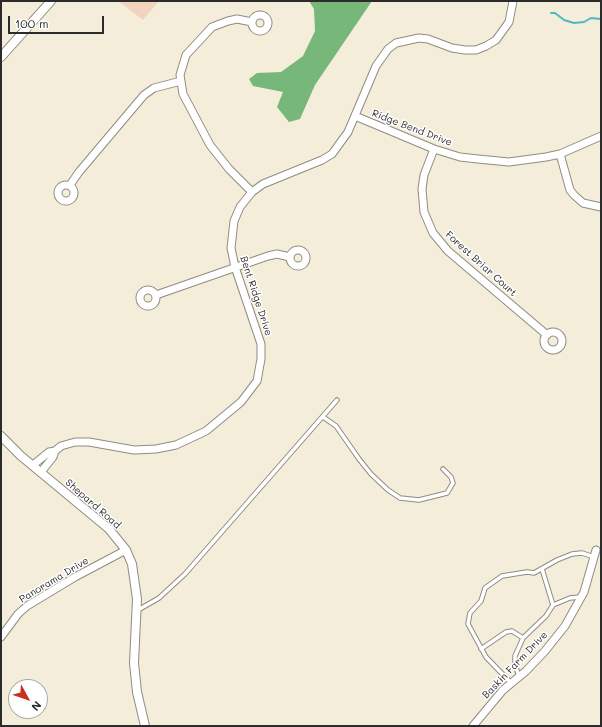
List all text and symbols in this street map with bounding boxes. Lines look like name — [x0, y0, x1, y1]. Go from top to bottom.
scale bar — [10, 8, 106, 34]
text: 100 m — [15, 15, 49, 31]
street label: Ridge Bend Drive — [370, 107, 454, 149]
street label: Forest Briar Court — [443, 229, 519, 299]
street label: Bent Ridge Drive — [237, 255, 275, 337]
street label: Shepard Road — [63, 477, 123, 531]
street label: Panorama Drive — [17, 555, 91, 605]
street label: Baskin Farm Drive — [480, 629, 550, 701]
north arrow — [8, 679, 48, 719]
text: N — [28, 698, 45, 714]

